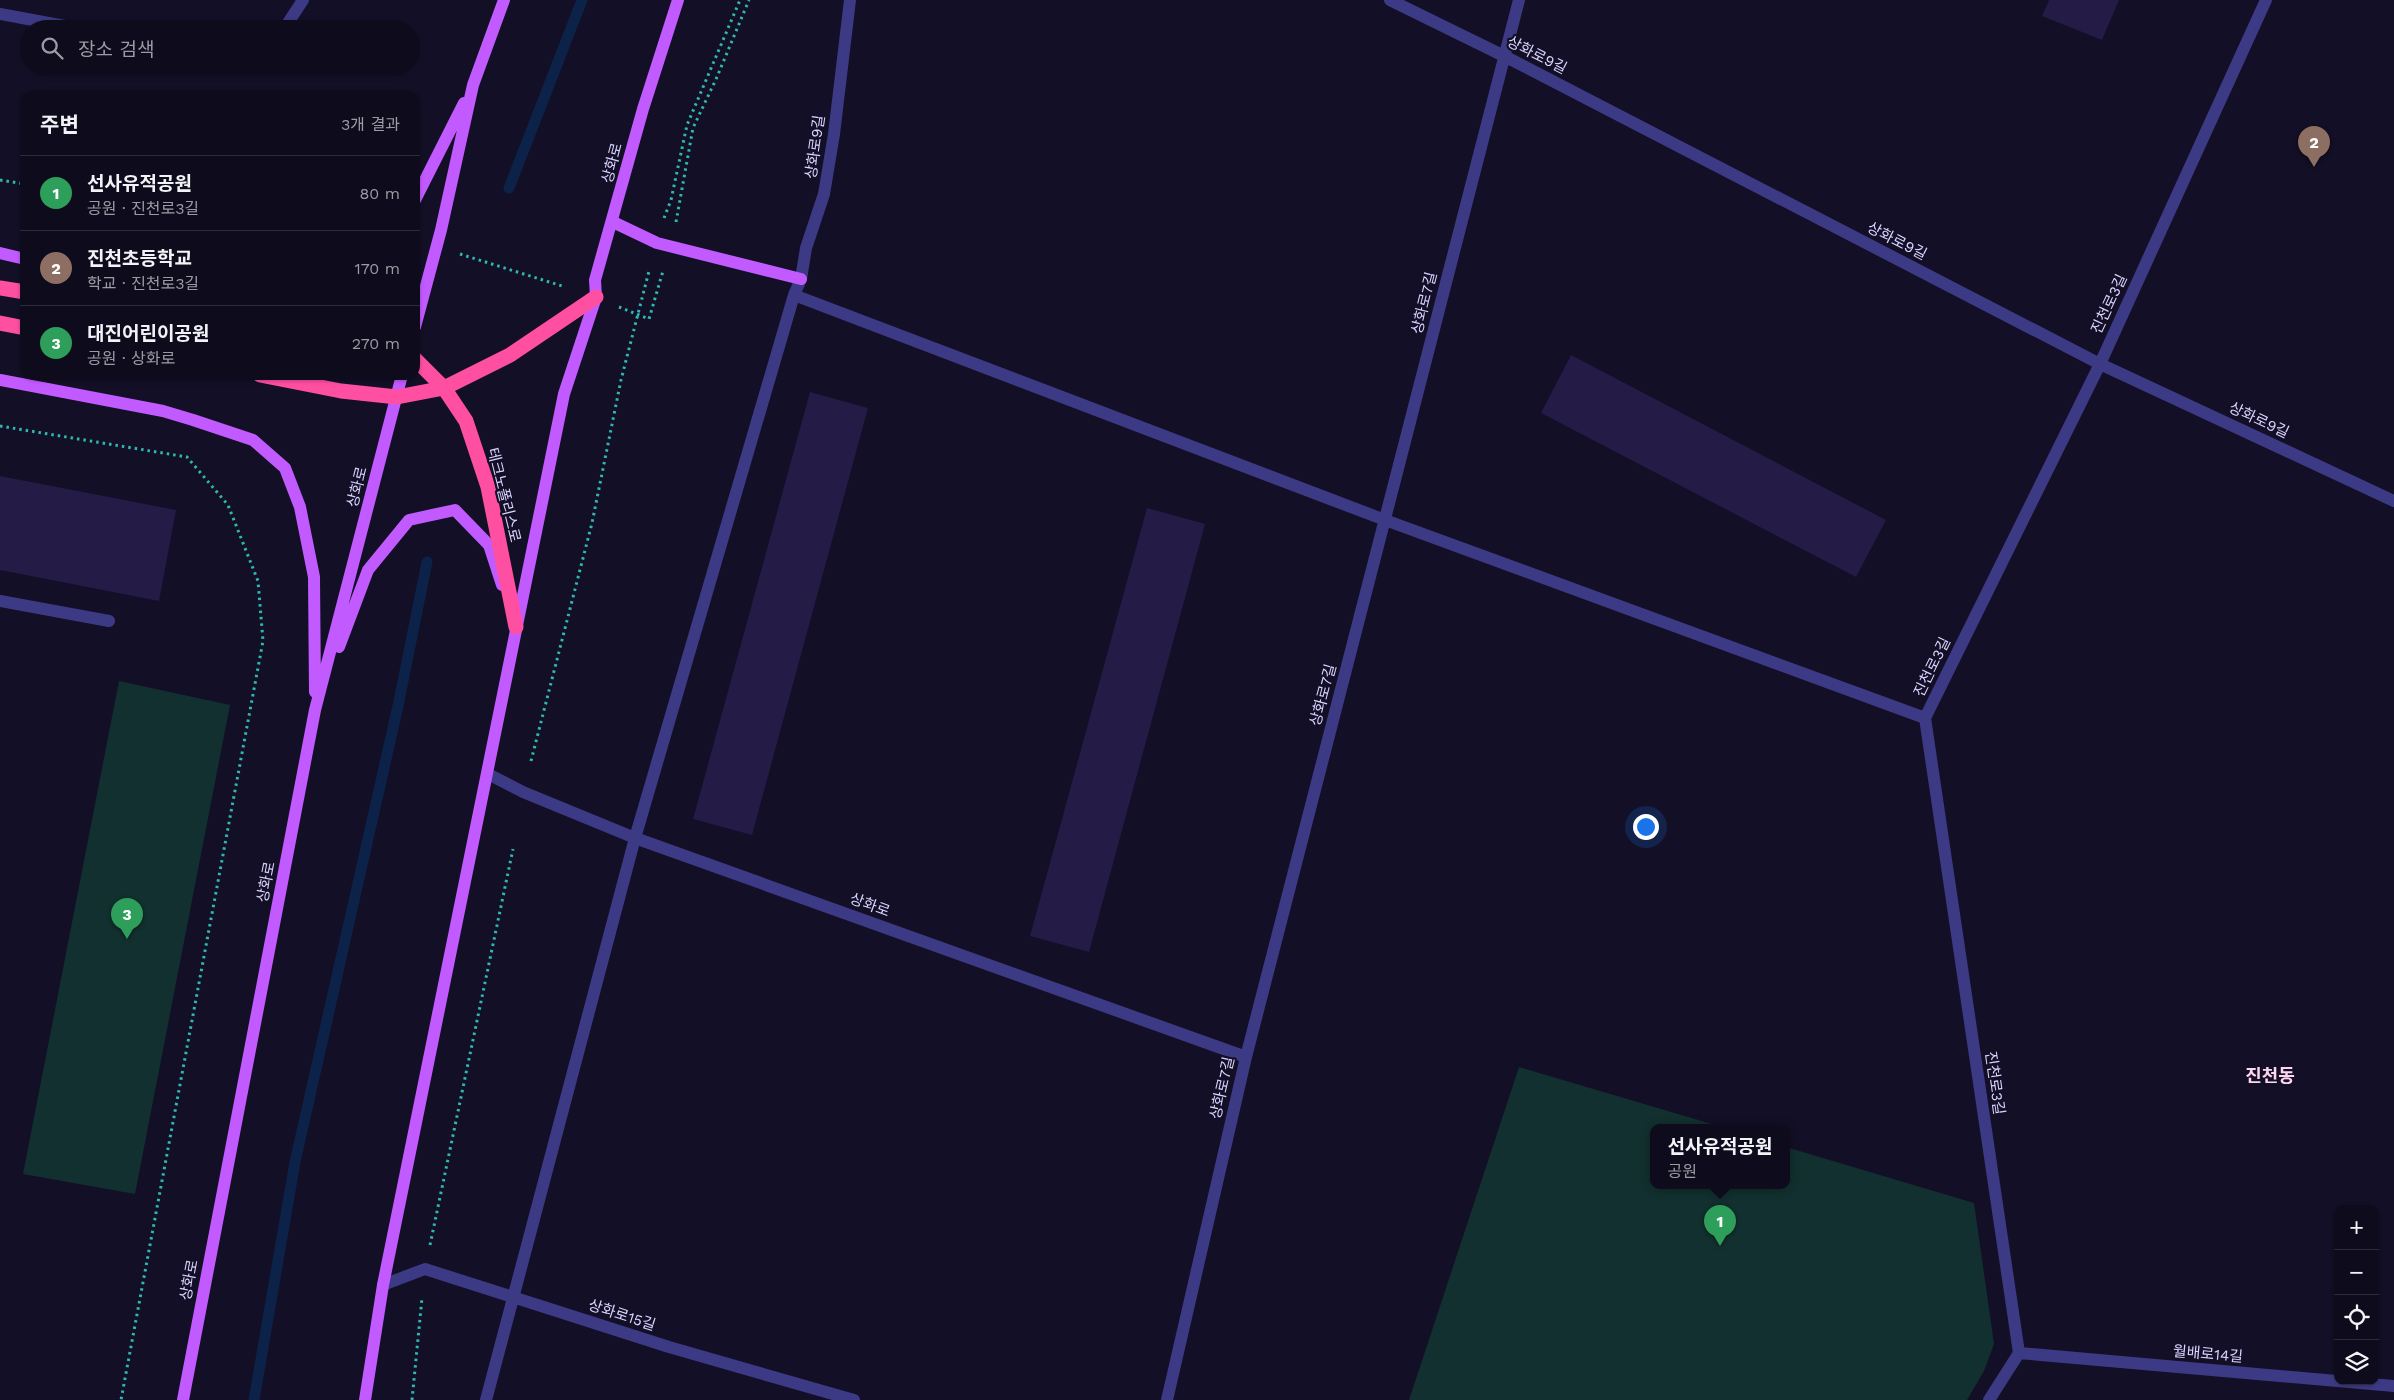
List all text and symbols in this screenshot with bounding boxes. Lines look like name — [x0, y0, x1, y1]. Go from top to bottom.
search box — [20, 20, 420, 75]
street label: 상화로9길 — [1504, 32, 1570, 78]
icon: search — [38, 34, 66, 62]
text: 장소 검색 — [78, 38, 154, 61]
text: 주변 — [40, 112, 79, 137]
street label: 상화로9길 — [802, 114, 828, 180]
text: 3개 결과 — [341, 115, 400, 134]
pin: 2 — [2298, 126, 2330, 167]
street label: 상화로 — [598, 141, 626, 185]
text: 선사유적공원 — [87, 172, 192, 195]
text: 1 — [53, 184, 59, 203]
text: 80 m — [359, 184, 400, 203]
text: 공원 · 진천로3길 — [87, 199, 199, 218]
street label: 상화로9길 — [1864, 218, 1930, 264]
text: 진천초등학교 — [87, 247, 192, 270]
text: 2 — [51, 259, 61, 278]
text: 170 m — [354, 259, 400, 278]
street label: 상화로7길 — [1408, 270, 1440, 336]
street label: 진천로3길 — [2087, 271, 2131, 337]
text: 학교 · 진천로3길 — [87, 274, 199, 293]
text: 대진어린이공원 — [87, 322, 209, 345]
text: 3 — [51, 334, 61, 353]
text: 270 m — [352, 334, 400, 353]
text: 공원 · 상화로 — [87, 349, 175, 368]
street label: 상화로9길 — [2226, 398, 2292, 442]
street label: 테크노폴리스로 — [484, 446, 524, 544]
street label: 상화로 — [343, 465, 371, 509]
street label: 진천로3길 — [1910, 634, 1954, 700]
street label: 상화로7길 — [1306, 662, 1340, 728]
your location — [1633, 814, 1659, 840]
street label: 상화로 — [253, 860, 279, 904]
street label: 상화로 — [847, 889, 893, 921]
pin: 3 — [111, 898, 143, 939]
street label: 진천로3길 — [1982, 1050, 2008, 1116]
street label: 상화로7길 — [1206, 1055, 1238, 1121]
district label: 진천동 — [2245, 1065, 2295, 1086]
popup — [1650, 1124, 1790, 1189]
text: 선사유적공원 — [1668, 1135, 1772, 1158]
text: 공원 — [1668, 1162, 1697, 1181]
pin: 1 — [1704, 1205, 1736, 1246]
map controls — [2334, 1205, 2379, 1385]
button: + — [2334, 1205, 2379, 1250]
button: − — [2334, 1250, 2379, 1295]
street label: 상화로 — [176, 1258, 202, 1302]
button: locate — [2334, 1295, 2379, 1340]
street label: 상화로15길 — [586, 1296, 658, 1334]
button: layers — [2334, 1340, 2379, 1385]
street label: 월배로14길 — [2172, 1342, 2244, 1366]

